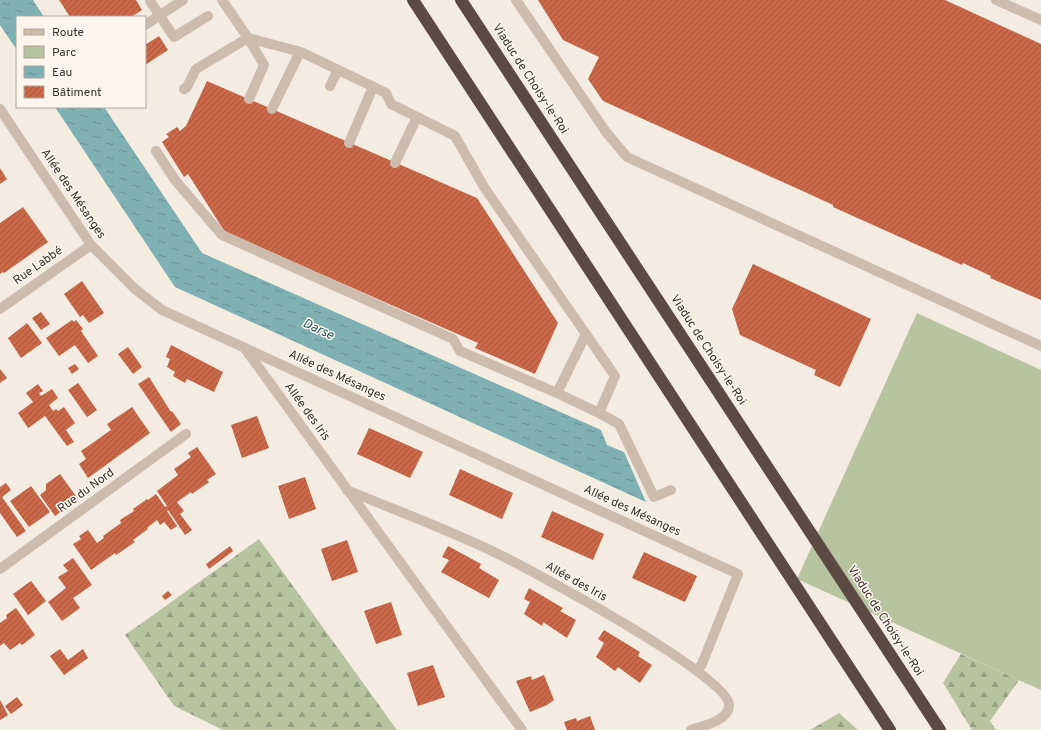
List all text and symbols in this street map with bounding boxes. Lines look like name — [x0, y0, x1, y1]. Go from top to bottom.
legend — [16, 16, 146, 108]
street label: Viaduc de Choisy-le-Roi — [488, 21, 572, 137]
text: Route — [52, 25, 84, 41]
text: Parc — [52, 45, 76, 61]
text: Eau — [52, 65, 72, 81]
text: Bâtiment — [52, 85, 102, 101]
street label: Allée des Mésanges — [37, 146, 109, 242]
street label: Rue Labbé — [10, 243, 66, 289]
street label: Viaduc de Choisy-le-Roi — [666, 292, 750, 408]
water label: Darse — [300, 316, 336, 344]
street label: Allée des Mésanges — [286, 346, 388, 406]
street label: Allée des Iris — [280, 380, 334, 444]
street label: Rue du Nord — [54, 465, 118, 517]
street label: Allée des Mésanges — [581, 481, 683, 541]
street label: Allée des Iris — [542, 558, 610, 606]
street label: Viaduc de Choisy-le-Roi — [843, 563, 927, 679]

